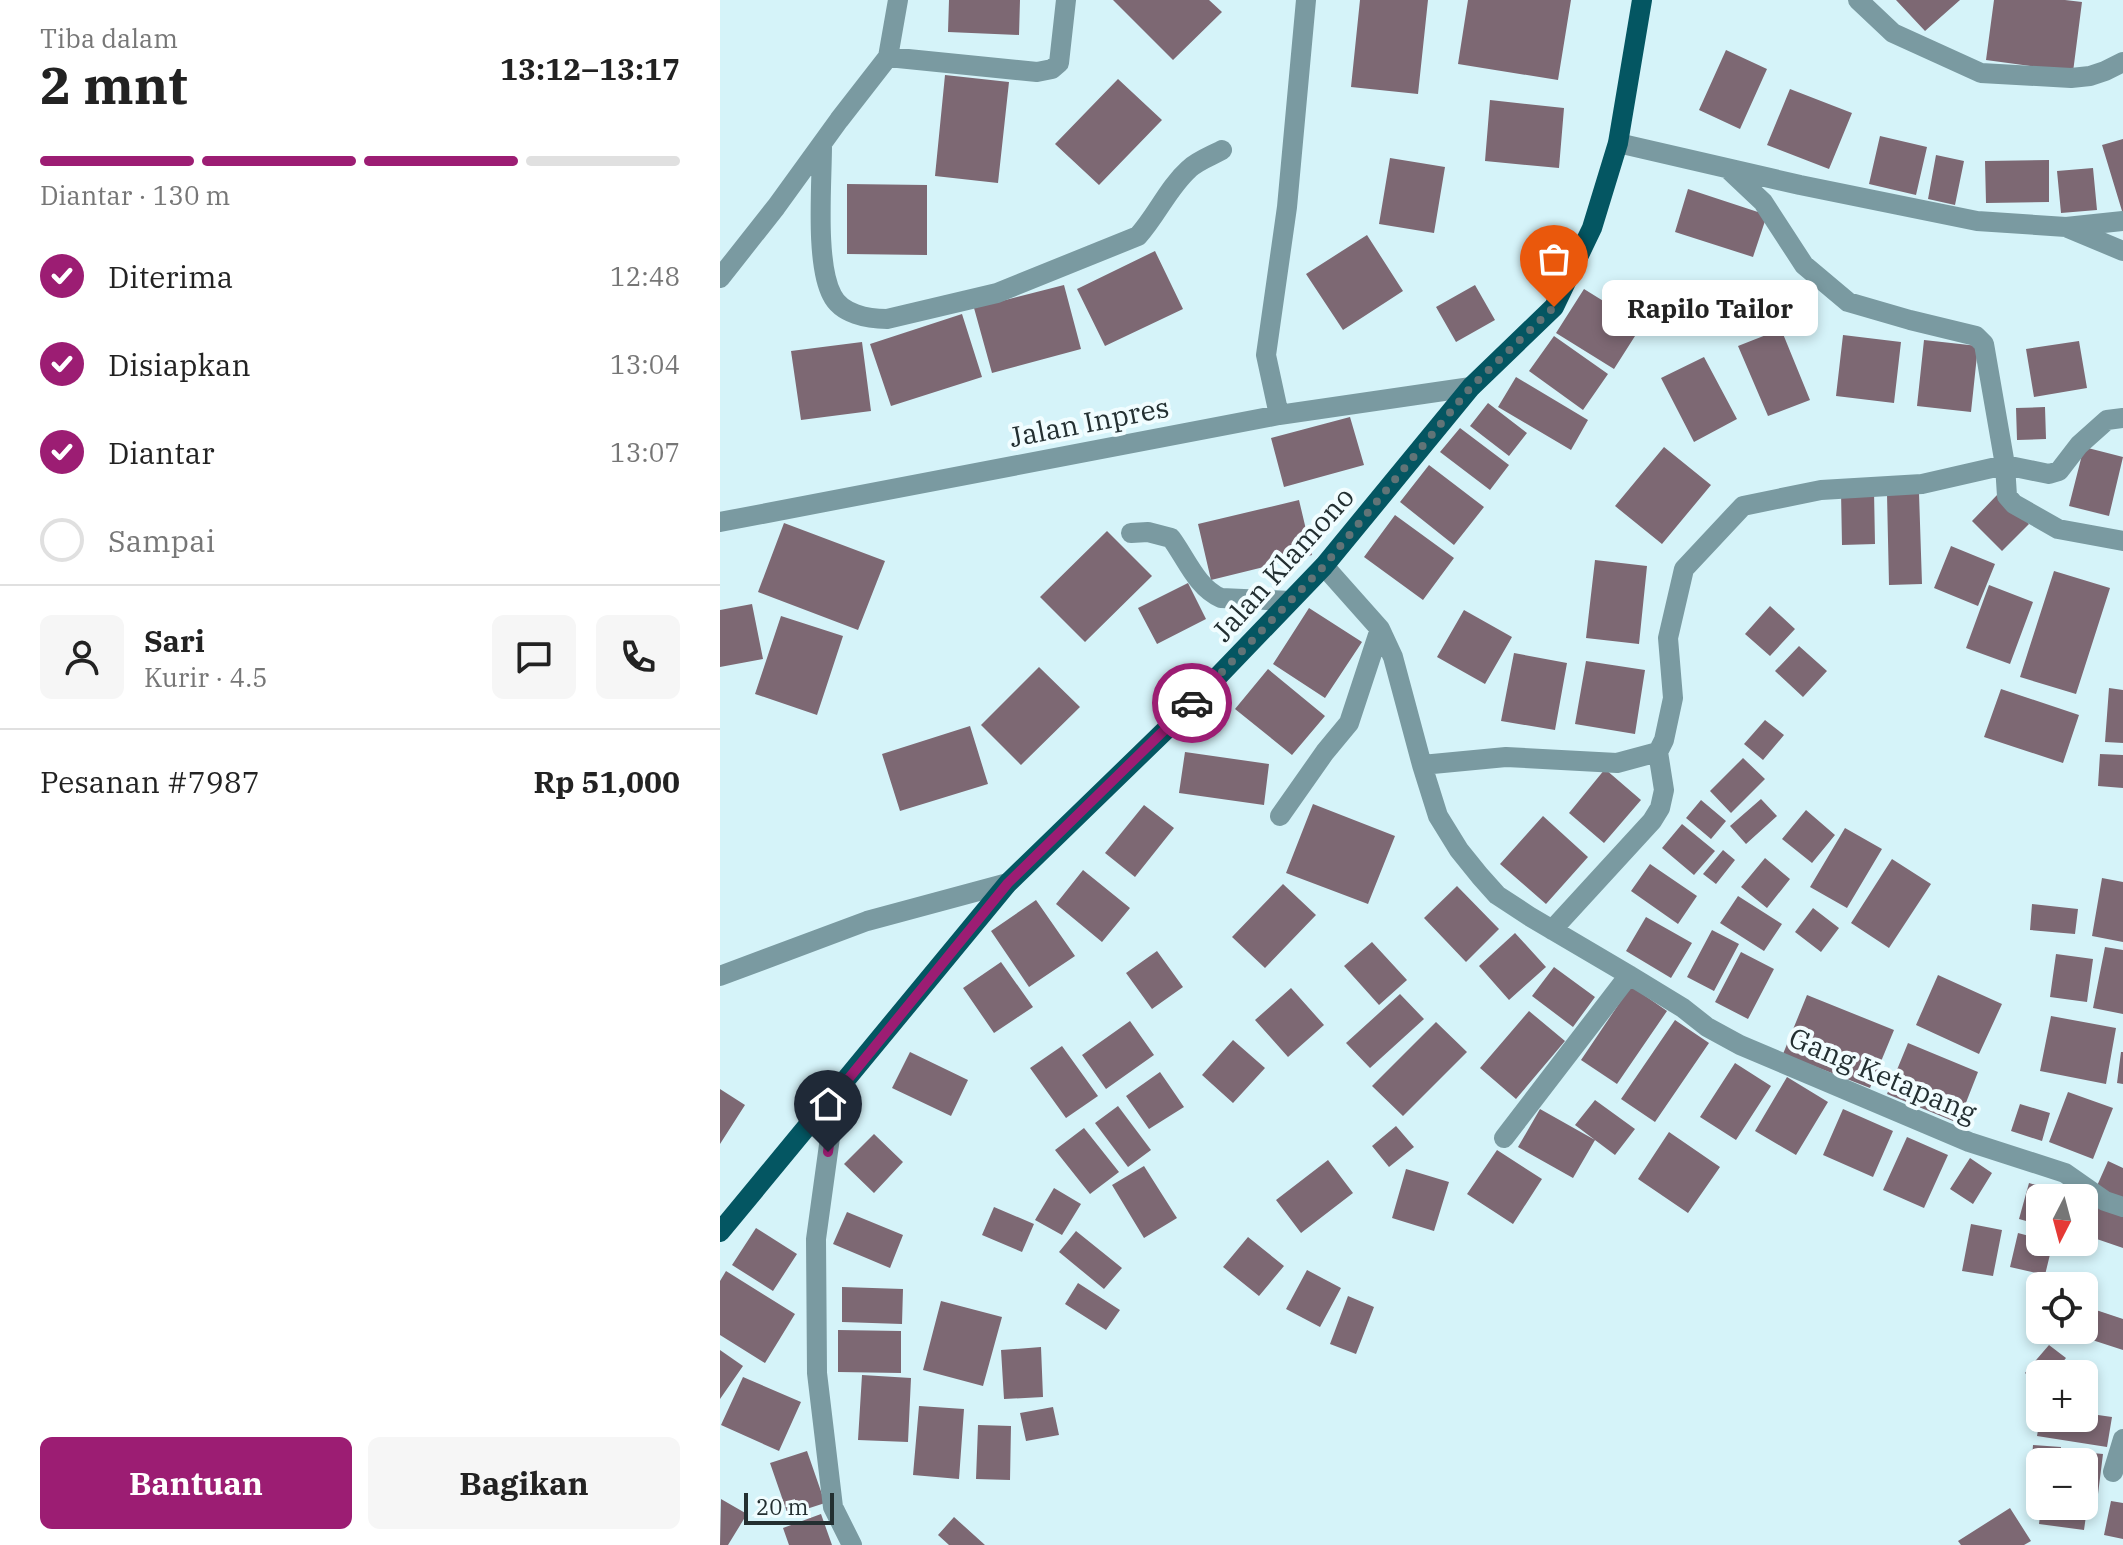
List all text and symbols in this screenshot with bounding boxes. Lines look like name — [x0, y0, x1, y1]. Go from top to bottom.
text: Tiba dalam — [40, 21, 178, 55]
text: 13:12–13:17 — [500, 49, 680, 88]
text: 2 mnt — [40, 51, 188, 118]
text: Diantar · 130 m — [40, 178, 230, 212]
pin — [1520, 225, 1588, 307]
icon: bag — [1532, 237, 1576, 281]
icon: check — [40, 254, 84, 298]
text: Diterima — [108, 257, 233, 296]
text: 12:48 — [610, 259, 680, 293]
callout: Rapilo Tailor — [1602, 279, 1818, 335]
text: Rapilo Tailor — [1627, 291, 1793, 325]
icon: check — [40, 342, 84, 386]
text: Disiapkan — [108, 345, 251, 384]
text: 13:04 — [610, 347, 680, 381]
street label: Jalan Inpres — [1006, 388, 1172, 455]
icon: check — [40, 430, 84, 474]
text: Diantar — [108, 433, 214, 472]
text: 13:07 — [610, 435, 680, 469]
street label: Jalan Klamono — [1203, 479, 1362, 649]
text: Sampai — [108, 521, 215, 560]
button: person — [40, 615, 124, 699]
button: chat — [492, 615, 576, 699]
button: phone — [596, 615, 680, 699]
text: Sari — [144, 621, 205, 660]
text: Kurir · 4.5 — [144, 660, 268, 694]
courier — [1152, 663, 1232, 743]
icon: car — [1170, 681, 1214, 725]
text: Pesanan #7987 — [40, 762, 260, 801]
text: Rp 51,000 — [534, 762, 680, 801]
street label: Gang Ketapang — [1784, 1018, 1983, 1131]
pin — [794, 1070, 862, 1152]
icon: home — [806, 1082, 850, 1126]
north arrow — [2026, 1184, 2098, 1256]
map controls — [2026, 1184, 2098, 1520]
button: locate — [2026, 1272, 2098, 1344]
button: + — [2026, 1360, 2098, 1432]
button: Bantuan — [40, 1437, 352, 1529]
button: Bagikan — [368, 1437, 680, 1529]
button: − — [2026, 1448, 2098, 1520]
scale bar — [744, 1489, 834, 1525]
text: 20 m — [756, 1492, 808, 1521]

